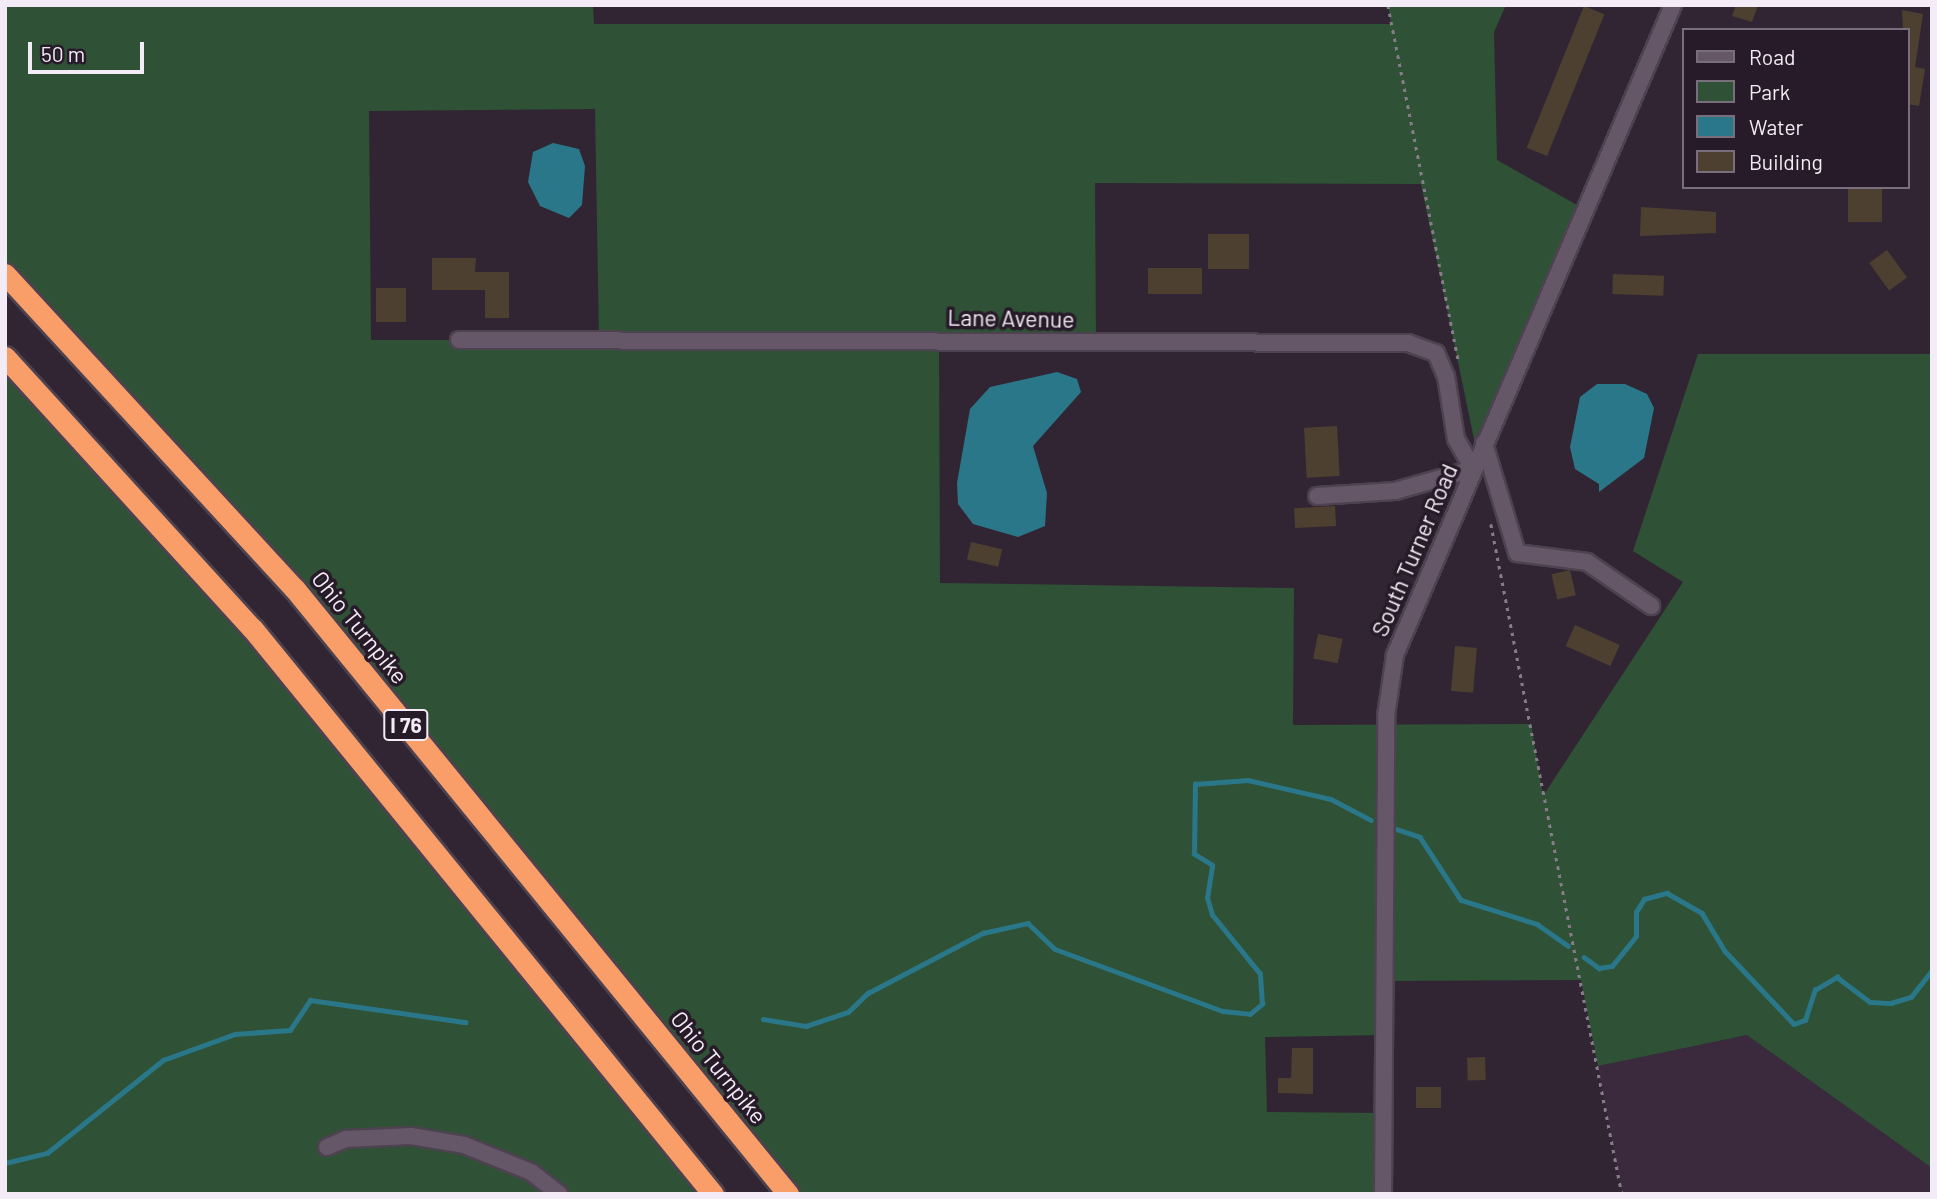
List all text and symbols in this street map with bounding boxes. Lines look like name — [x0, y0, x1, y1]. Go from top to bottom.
scale bar — [32, 28, 147, 72]
legend — [1682, 28, 1909, 189]
text: 50 m — [41, 41, 85, 66]
text: Road — [1749, 44, 1795, 69]
text: Park — [1749, 79, 1790, 104]
text: Water — [1749, 114, 1803, 139]
text: Building — [1749, 149, 1823, 174]
street label: Lane Avenue — [947, 303, 1075, 333]
street label: South Turner Road — [1365, 460, 1463, 640]
street label: Ohio Turnpike — [306, 565, 414, 689]
road number: I 76 — [383, 708, 429, 742]
street label: Ohio Turnpike — [665, 1005, 773, 1129]

